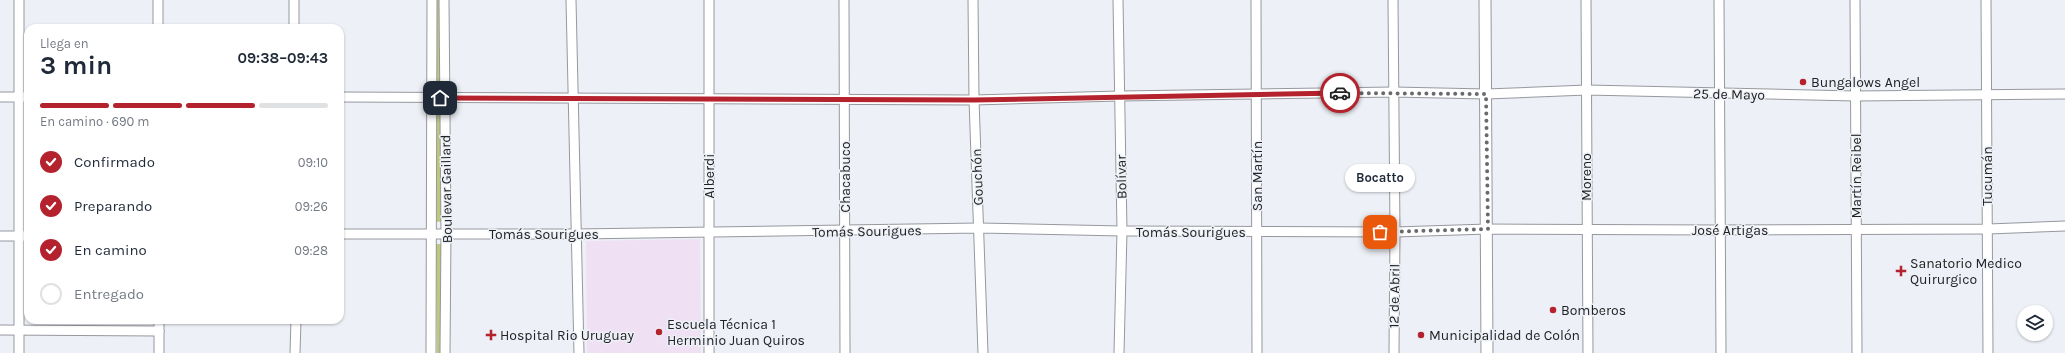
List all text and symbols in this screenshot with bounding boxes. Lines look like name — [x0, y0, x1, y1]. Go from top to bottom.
text: Llega en — [40, 36, 89, 51]
text: 09:38–09:43 — [237, 49, 328, 67]
text: 3 min — [40, 50, 112, 81]
courier — [1320, 73, 1360, 113]
place label: Bungalows Angel — [1811, 74, 1920, 91]
marker: Bungalows Angel — [1798, 77, 1808, 87]
pin — [423, 81, 457, 115]
icon: car — [1329, 82, 1351, 104]
street label: 25 de Mayo — [1693, 85, 1765, 104]
icon: home — [429, 87, 451, 109]
text: En camino · 690 m — [40, 114, 150, 129]
street label: Martín Reibel — [1848, 133, 1865, 219]
street label: Boulevar Gaillard — [437, 134, 456, 244]
street label: Chacabuco — [837, 141, 854, 213]
street label: San Martín — [1249, 141, 1266, 211]
street label: Tucumán — [1979, 146, 1996, 206]
street label: Gouchón — [968, 148, 987, 206]
icon: check — [40, 151, 62, 173]
text: Confirmado — [74, 153, 155, 171]
street label: Moreno — [1578, 153, 1595, 201]
street label: Alberdi — [701, 154, 718, 198]
street label: Bolívar — [1113, 154, 1130, 199]
text: 09:10 — [298, 155, 328, 170]
callout: Bocatto — [1345, 164, 1415, 192]
text: Bocatto — [1356, 170, 1404, 185]
icon: check — [40, 195, 62, 217]
text: Preparando — [74, 197, 152, 215]
text: 09:26 — [295, 199, 328, 214]
pin — [1363, 215, 1397, 249]
icon: bag — [1369, 221, 1391, 243]
street label: Tomás Sourigues — [812, 222, 922, 241]
street label: José Artigas — [1692, 222, 1768, 239]
street label: Tomás Sourigues — [1136, 224, 1246, 241]
street label: Tomás Sourigues — [489, 226, 599, 243]
icon: check — [40, 239, 62, 261]
text: En camino — [74, 241, 147, 259]
text: 09:28 — [294, 243, 328, 258]
place label: Sanatorio Medico Quirurgico — [1910, 255, 2022, 288]
street label: 12 de Abril — [1385, 264, 1404, 328]
marker: Sanatorio Medico Quirurgico — [1895, 265, 1907, 277]
text: Entregado — [74, 285, 144, 303]
place label: Bomberos — [1561, 302, 1626, 319]
marker: Bomberos — [1548, 305, 1558, 315]
map controls — [2017, 305, 2053, 341]
button: layers — [2017, 305, 2053, 341]
place label: Escuela Técnica 1 Herminio Juan Quiros — [667, 316, 805, 349]
place label: Hospital Rio Uruguay — [500, 327, 634, 344]
marker: Escuela Técnica 1 Herminio Juan Quiros — [654, 327, 664, 337]
place label: Municipalidad de Colón — [1429, 327, 1580, 344]
marker: Hospital Rio Uruguay — [485, 329, 497, 341]
marker: Municipalidad de Colón — [1416, 330, 1426, 340]

